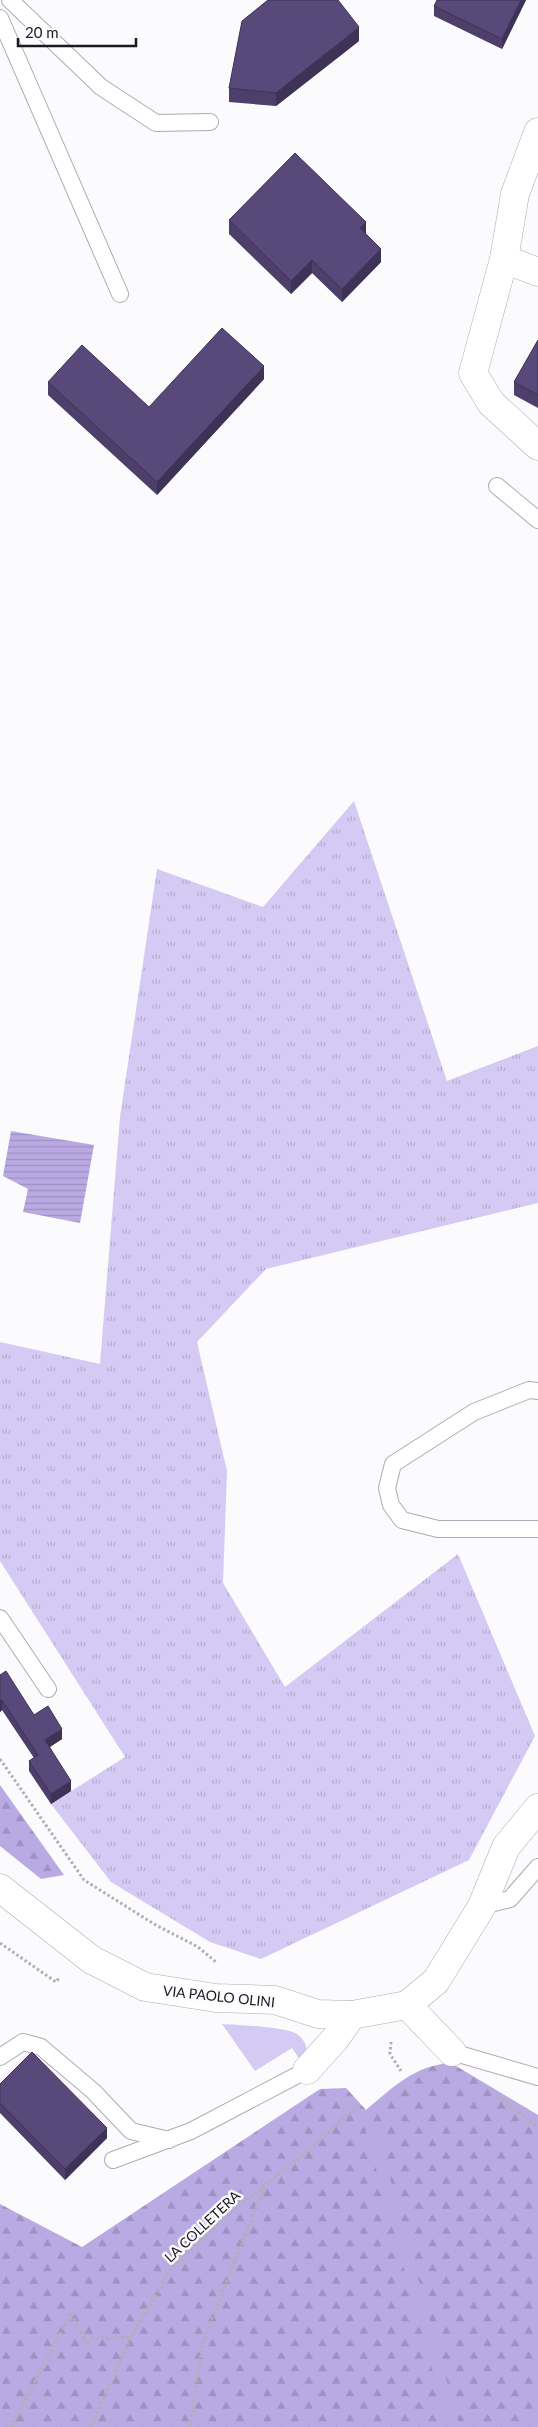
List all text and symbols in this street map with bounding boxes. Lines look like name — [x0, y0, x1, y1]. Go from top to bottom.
scale bar — [18, 15, 135, 47]
text: 20 m — [25, 23, 59, 41]
street label: VIA PAOLO OLINI — [162, 1982, 276, 2010]
street label: LA COLLETERA — [161, 2186, 244, 2265]

